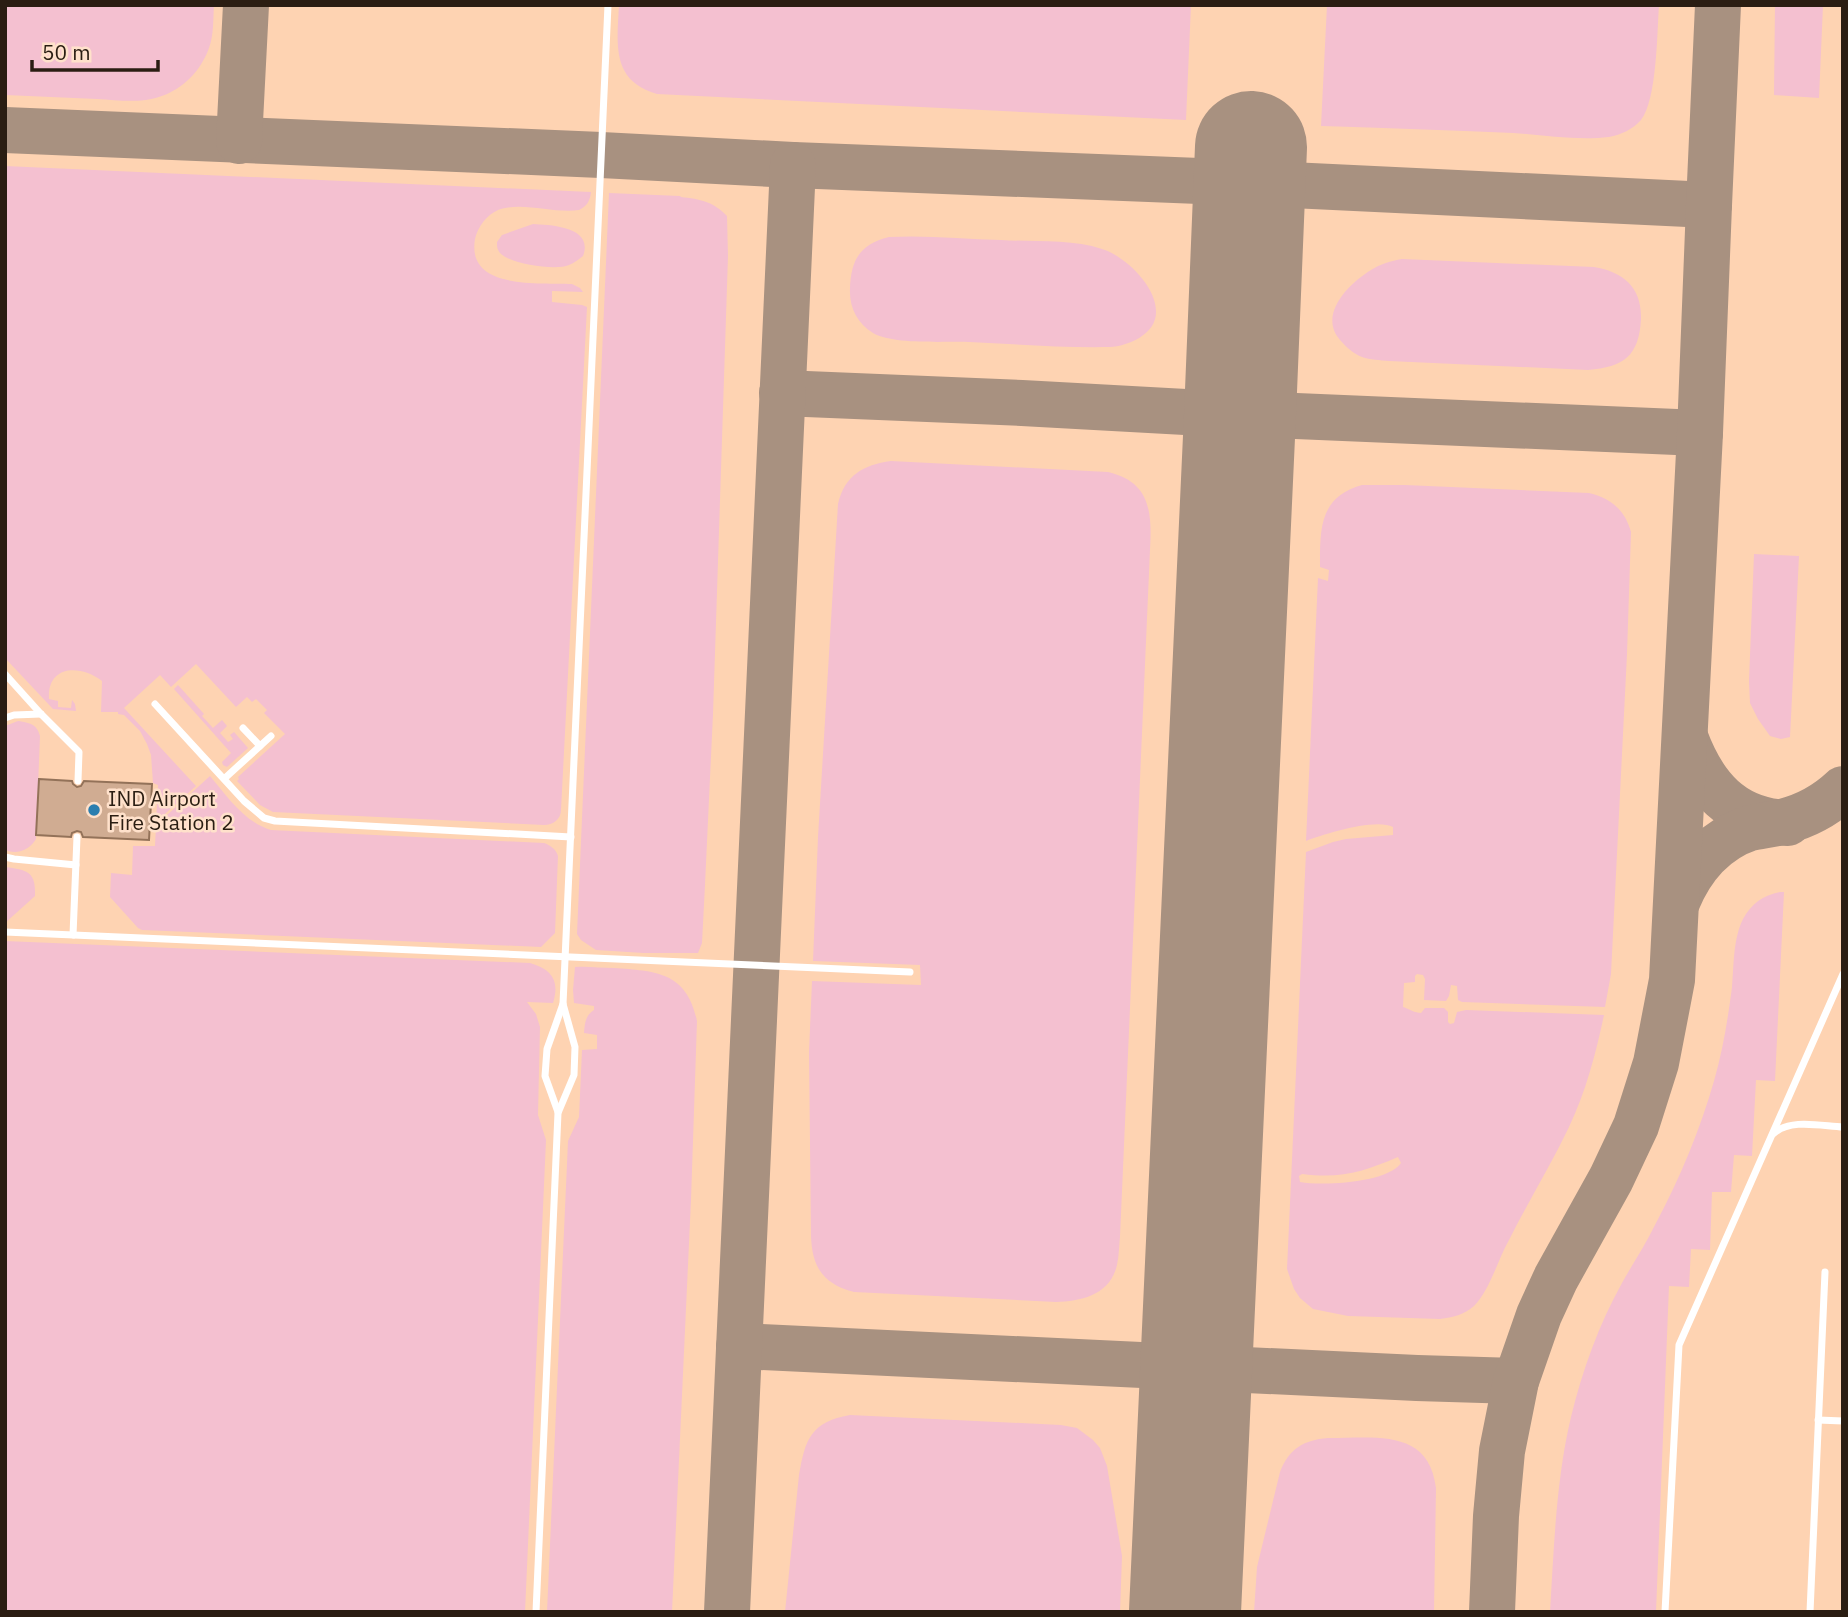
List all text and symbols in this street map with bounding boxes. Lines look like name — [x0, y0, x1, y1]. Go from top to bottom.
scale bar — [32, 28, 158, 72]
text: 50 m — [42, 38, 91, 66]
place label: IND Airport Fire Station 2 — [108, 784, 234, 836]
marker: IND Airport Fire Station 2 — [86, 802, 102, 818]

